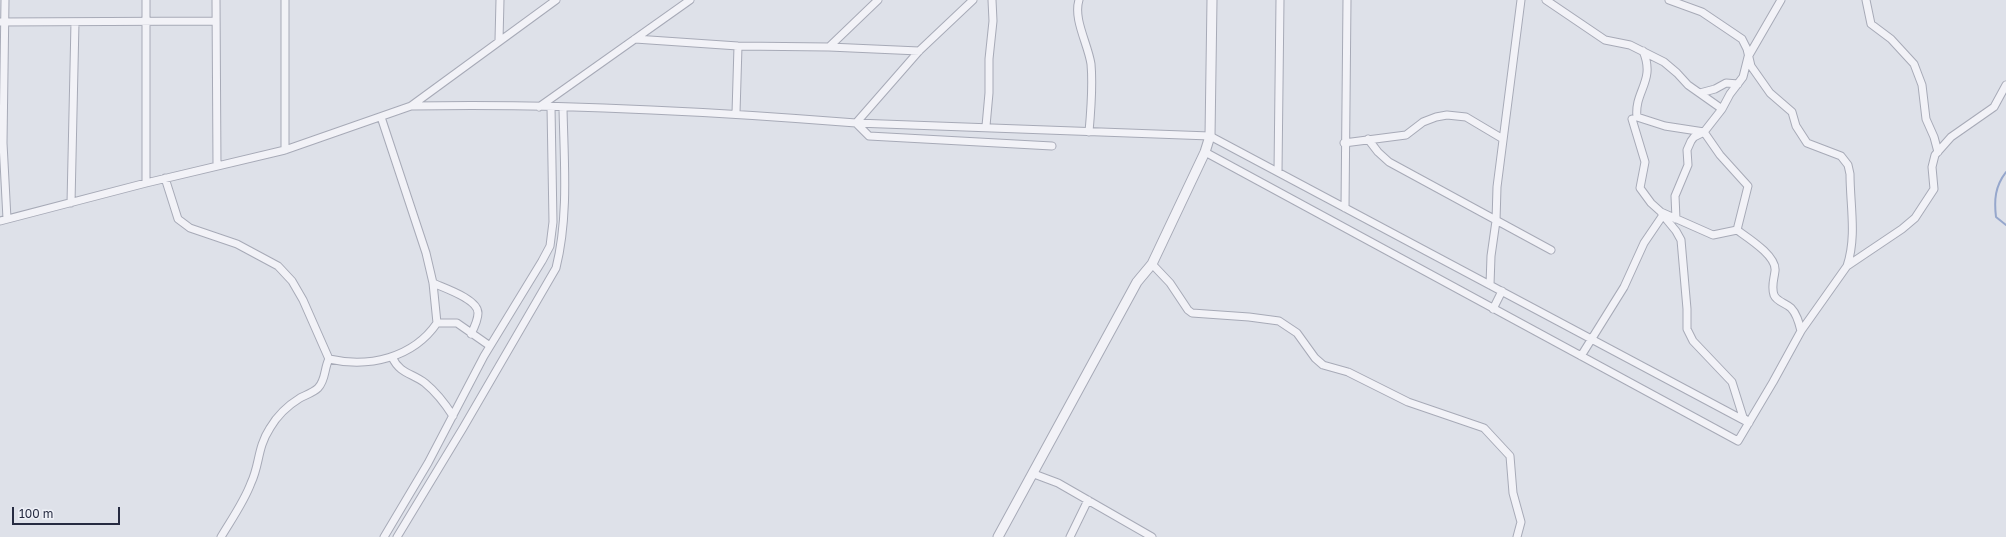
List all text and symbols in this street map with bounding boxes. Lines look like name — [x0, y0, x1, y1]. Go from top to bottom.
scale bar — [14, 499, 122, 525]
text: 100 m — [19, 506, 53, 521]

